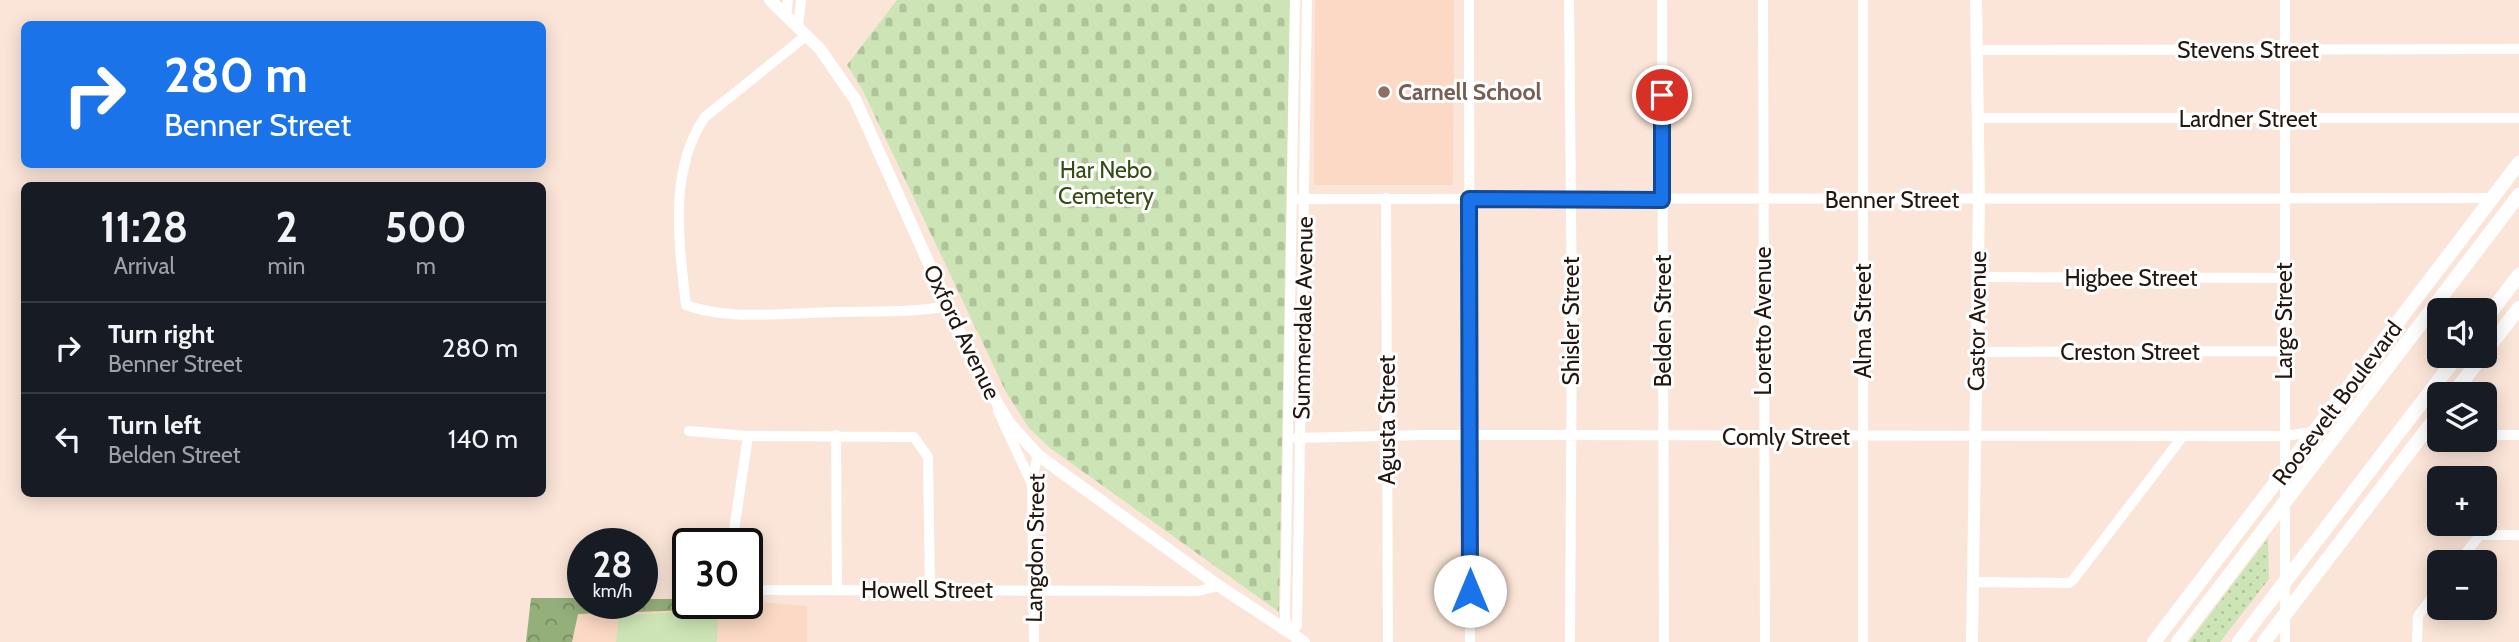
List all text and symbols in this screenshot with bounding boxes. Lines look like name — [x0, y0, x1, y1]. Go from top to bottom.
street label: Stevens Street — [2177, 36, 2319, 64]
text: 280 m — [164, 45, 308, 104]
icon: right — [49, 49, 140, 140]
pin — [1632, 65, 1692, 125]
icon: arrive — [1643, 76, 1681, 114]
place label: Carnell School — [1398, 78, 1542, 106]
marker: Carnell School — [1376, 84, 1392, 100]
text: Benner Street — [164, 105, 351, 144]
street label: Lardner Street — [2179, 105, 2317, 133]
park label: Har Nebo Cemetery — [1058, 156, 1154, 210]
street label: Benner Street — [1825, 186, 1960, 214]
text: 11:28 — [100, 201, 188, 253]
text: 2 — [275, 201, 298, 253]
text: 500 — [385, 201, 467, 253]
street label: Summerdale Avenue — [1287, 216, 1319, 420]
street label: Loretto Avenue — [1749, 246, 1777, 395]
street label: Castor Avenue — [1962, 250, 1992, 391]
text: Arrival — [114, 252, 175, 280]
text: min — [268, 252, 305, 280]
text: m — [416, 252, 436, 280]
street label: Belden Street — [1649, 255, 1677, 387]
street label: Shisler Street — [1557, 256, 1585, 385]
street label: Oxford Avenue — [917, 260, 1007, 404]
street label: Large Street — [2270, 262, 2298, 380]
street label: Alma Street — [1849, 263, 1877, 378]
street label: Higbee Street — [2065, 264, 2198, 292]
map controls — [2427, 298, 2497, 620]
button: sound — [2427, 298, 2497, 368]
street label: Roosevelt Boulevard — [2266, 315, 2408, 491]
text: Turn right — [108, 318, 214, 350]
icon: right — [49, 329, 87, 367]
text: 280 m — [442, 332, 518, 364]
street label: Creston Street — [2060, 338, 2200, 366]
text: Benner Street — [108, 350, 243, 378]
street label: Agusta Street — [1373, 355, 1401, 485]
button: layers — [2427, 382, 2497, 452]
text: Turn left — [108, 409, 201, 441]
icon: left — [49, 420, 87, 458]
text: 140 m — [448, 423, 518, 455]
street label: Comly Street — [1722, 423, 1850, 451]
text: Belden Street — [108, 441, 241, 469]
button: + — [2427, 466, 2497, 536]
street label: Langdon Street — [1020, 473, 1050, 623]
speed limit sign: 30 — [672, 528, 763, 619]
text: 28 — [593, 543, 632, 586]
button: − — [2427, 550, 2497, 620]
position arrow — [1433, 554, 1507, 628]
street label: Howell Street — [861, 576, 993, 604]
text: km/h — [593, 580, 632, 602]

